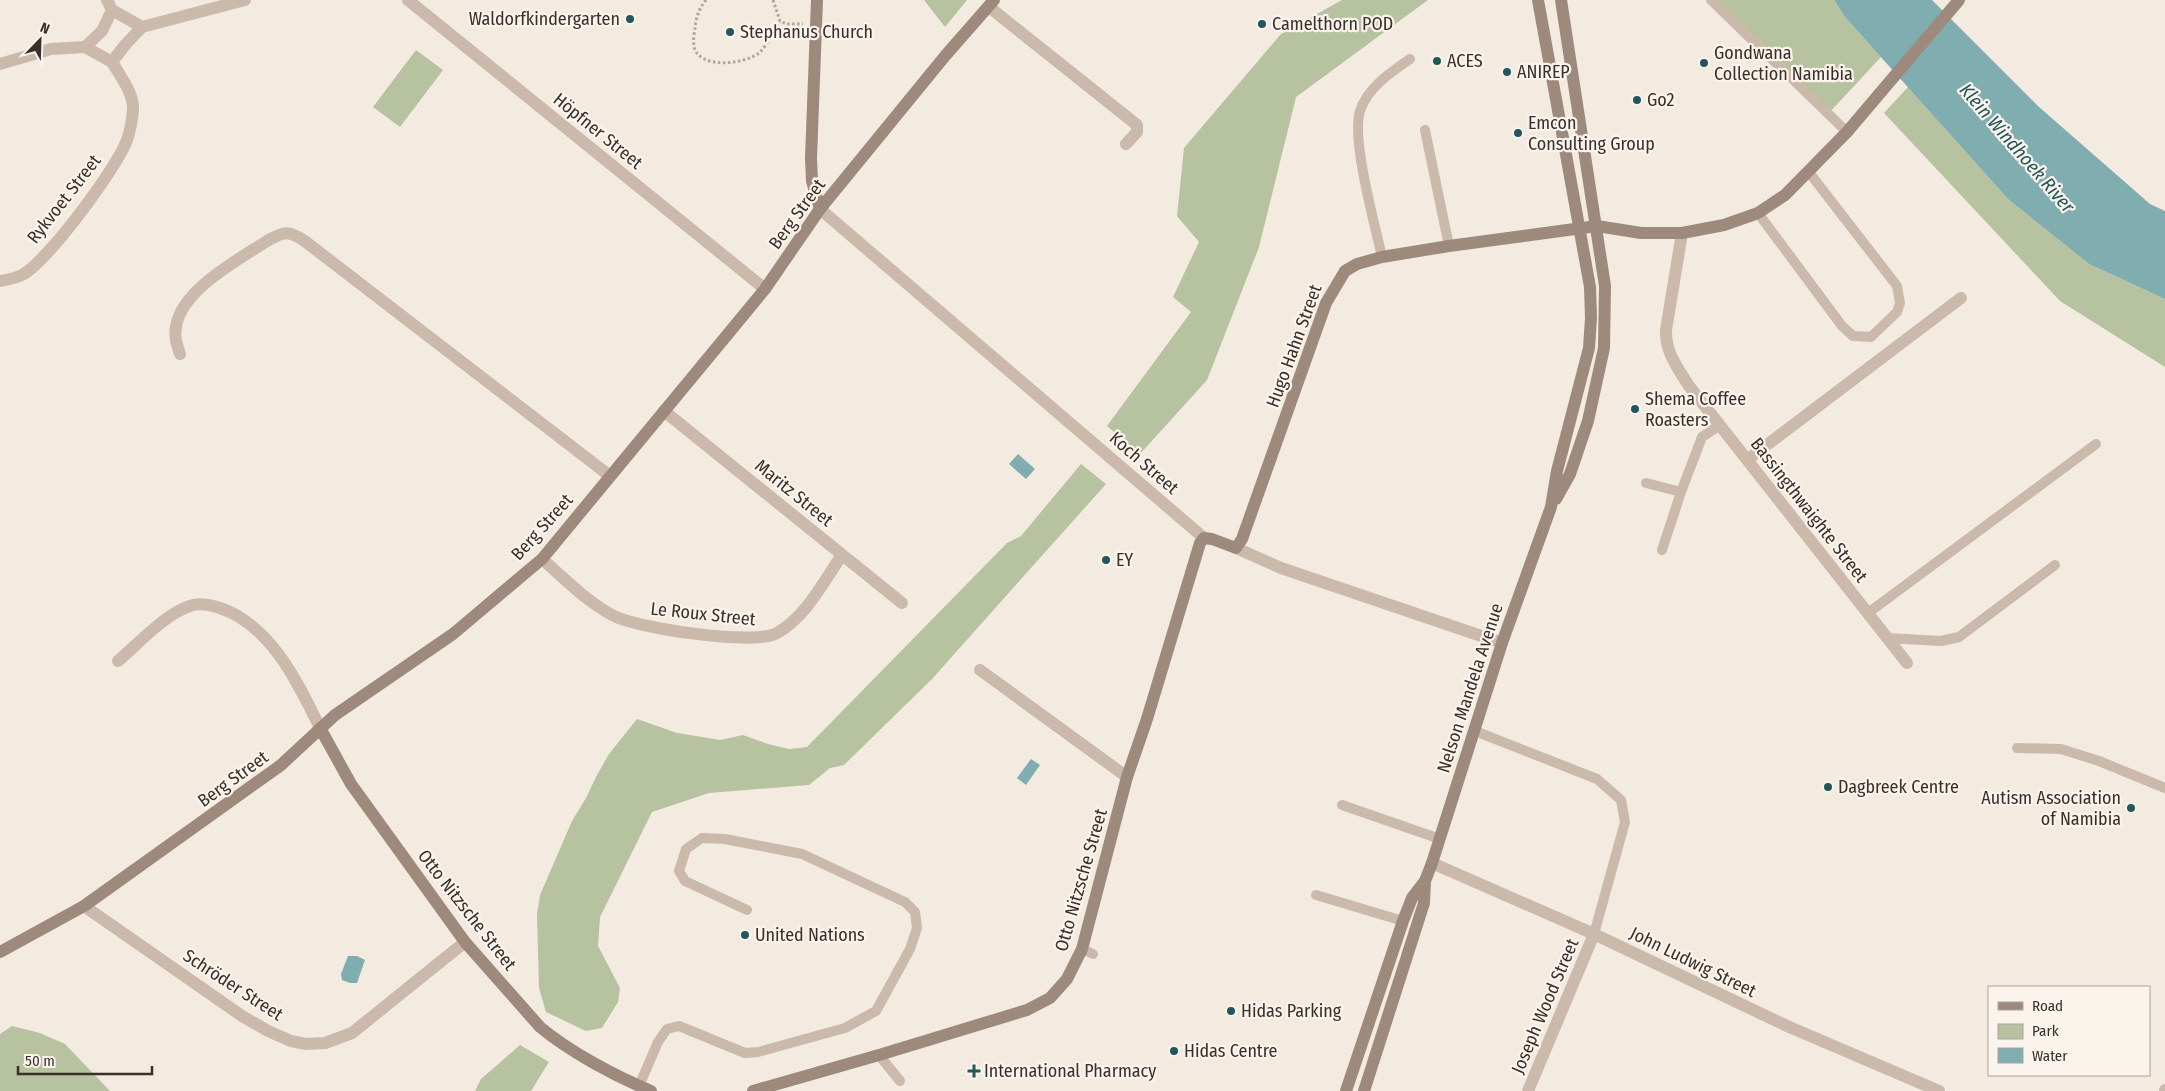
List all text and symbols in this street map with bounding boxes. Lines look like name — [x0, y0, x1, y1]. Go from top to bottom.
place label: Waldorfkindergarten — [469, 8, 620, 30]
marker: Waldorfkindergarten — [624, 13, 636, 25]
place label: Camelthorn POD — [1272, 13, 1393, 35]
north arrow — [15, 15, 65, 65]
marker: Camelthorn POD — [1256, 18, 1268, 30]
text: N — [38, 19, 52, 38]
place label: Stephanus Church — [740, 21, 873, 43]
marker: Stephanus Church — [724, 26, 736, 38]
place label: Gondwana Collection Namibia — [1714, 42, 1853, 85]
place label: ACES — [1447, 50, 1483, 72]
marker: ACES — [1431, 55, 1443, 67]
marker: Gondwana Collection Namibia — [1698, 57, 1710, 69]
place label: ANIREP — [1517, 61, 1570, 83]
marker: ANIREP — [1501, 66, 1513, 78]
water label: Klein Windhoek River — [1955, 79, 2080, 218]
street label: Höpfner Street — [549, 88, 647, 174]
place label: Go2 — [1647, 89, 1674, 111]
marker: Go2 — [1631, 94, 1643, 106]
place label: Emcon Consulting Group — [1528, 112, 1655, 155]
marker: Emcon Consulting Group — [1512, 127, 1524, 139]
street label: Rykvoet Street — [22, 150, 106, 248]
street label: Berg Street — [764, 174, 830, 254]
street label: Hugo Hahn Street — [1262, 281, 1327, 411]
place label: Shema Coffee Roasters — [1645, 388, 1746, 431]
marker: Shema Coffee Roasters — [1629, 403, 1641, 415]
street label: Koch Street — [1105, 427, 1183, 499]
street label: Bassingthwaighte Street — [1746, 433, 1872, 587]
street label: Maritz Street — [751, 455, 838, 531]
street label: Berg Street — [506, 489, 578, 565]
place label: EY — [1116, 549, 1133, 571]
marker: EY — [1100, 554, 1112, 566]
street label: Le Roux Street — [649, 598, 757, 630]
street label: Nelson Mandela Avenue — [1432, 600, 1508, 776]
street label: Berg Street — [193, 746, 273, 812]
place label: Dagbreek Centre — [1838, 776, 1959, 798]
marker: Dagbreek Centre — [1822, 781, 1834, 793]
place label: Autism Association of Namibia — [1981, 787, 2121, 830]
marker: Autism Association of Namibia — [2125, 802, 2137, 814]
street label: Otto Nitzsche Street — [1050, 806, 1112, 954]
street label: Otto Nitzsche Street — [413, 845, 521, 975]
street label: John Ludwig Street — [1626, 922, 1760, 1002]
place label: United Nations — [755, 924, 865, 946]
marker: United Nations — [739, 929, 751, 941]
street label: Joseph Wood Street — [1507, 935, 1583, 1077]
street label: Schröder Street — [179, 945, 287, 1026]
legend — [1988, 986, 2150, 1076]
text: Road — [2032, 997, 2063, 1015]
place label: Hidas Parking — [1241, 1000, 1342, 1022]
marker: Hidas Parking — [1225, 1005, 1237, 1017]
text: Park — [2032, 1022, 2059, 1040]
place label: Hidas Centre — [1184, 1040, 1278, 1062]
scale bar — [18, 1044, 151, 1076]
marker: Hidas Centre — [1168, 1045, 1180, 1057]
text: Water — [2032, 1047, 2068, 1065]
text: 50 m — [25, 1052, 55, 1070]
place label: International Pharmacy — [984, 1060, 1156, 1082]
marker: International Pharmacy — [968, 1065, 980, 1077]

